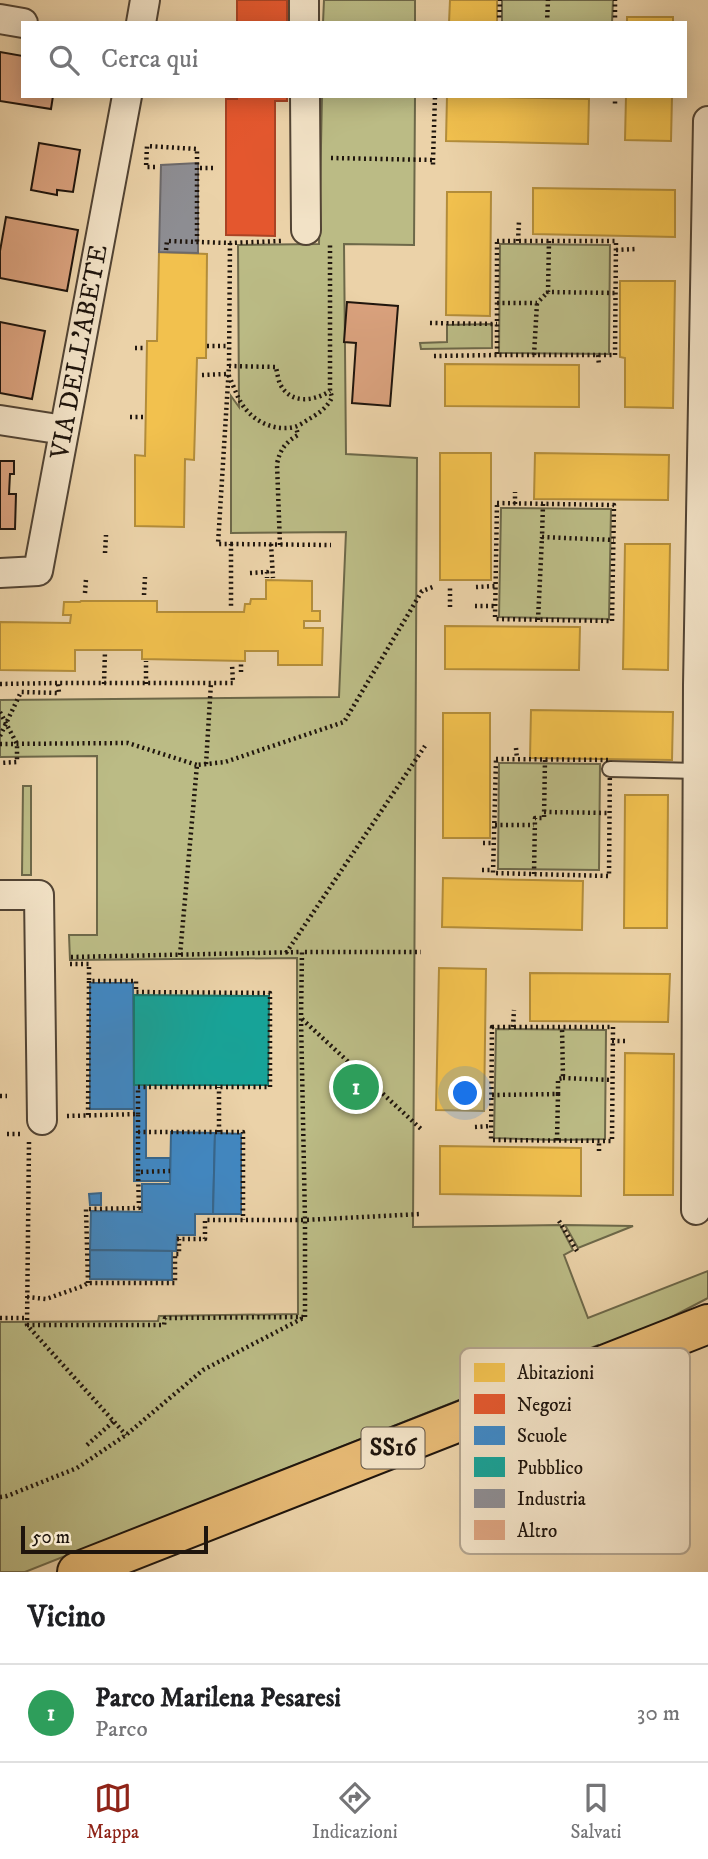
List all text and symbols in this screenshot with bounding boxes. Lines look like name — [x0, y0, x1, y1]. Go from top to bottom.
search box — [21, 21, 687, 98]
icon: search — [45, 41, 83, 79]
text: Cerca qui — [101, 43, 199, 76]
street label: VIA DELL'ABETE — [43, 242, 115, 463]
pin: 1 — [333, 1061, 379, 1113]
your location — [448, 1076, 482, 1110]
legend — [460, 1348, 690, 1554]
text: Abitazioni — [517, 1362, 594, 1385]
text: Negozi — [517, 1394, 572, 1417]
text: Scuole — [517, 1425, 567, 1448]
road number: SS16 — [362, 1428, 424, 1468]
text: Pubblico — [517, 1457, 583, 1480]
text: Industria — [517, 1488, 586, 1511]
text: Altro — [517, 1520, 557, 1543]
scale bar — [21, 1523, 208, 1555]
text: 50 m — [32, 1526, 70, 1549]
text: Vicino — [28, 1599, 105, 1636]
text: Parco Marilena Pesaresi — [95, 1682, 341, 1715]
text: 1 — [47, 1699, 55, 1728]
text: 30 m — [637, 1699, 680, 1728]
text: Parco — [95, 1715, 148, 1744]
tab: Mappa — [86, 1779, 139, 1844]
tab: Indicazioni — [312, 1779, 398, 1844]
tab: Salvati — [570, 1779, 622, 1844]

